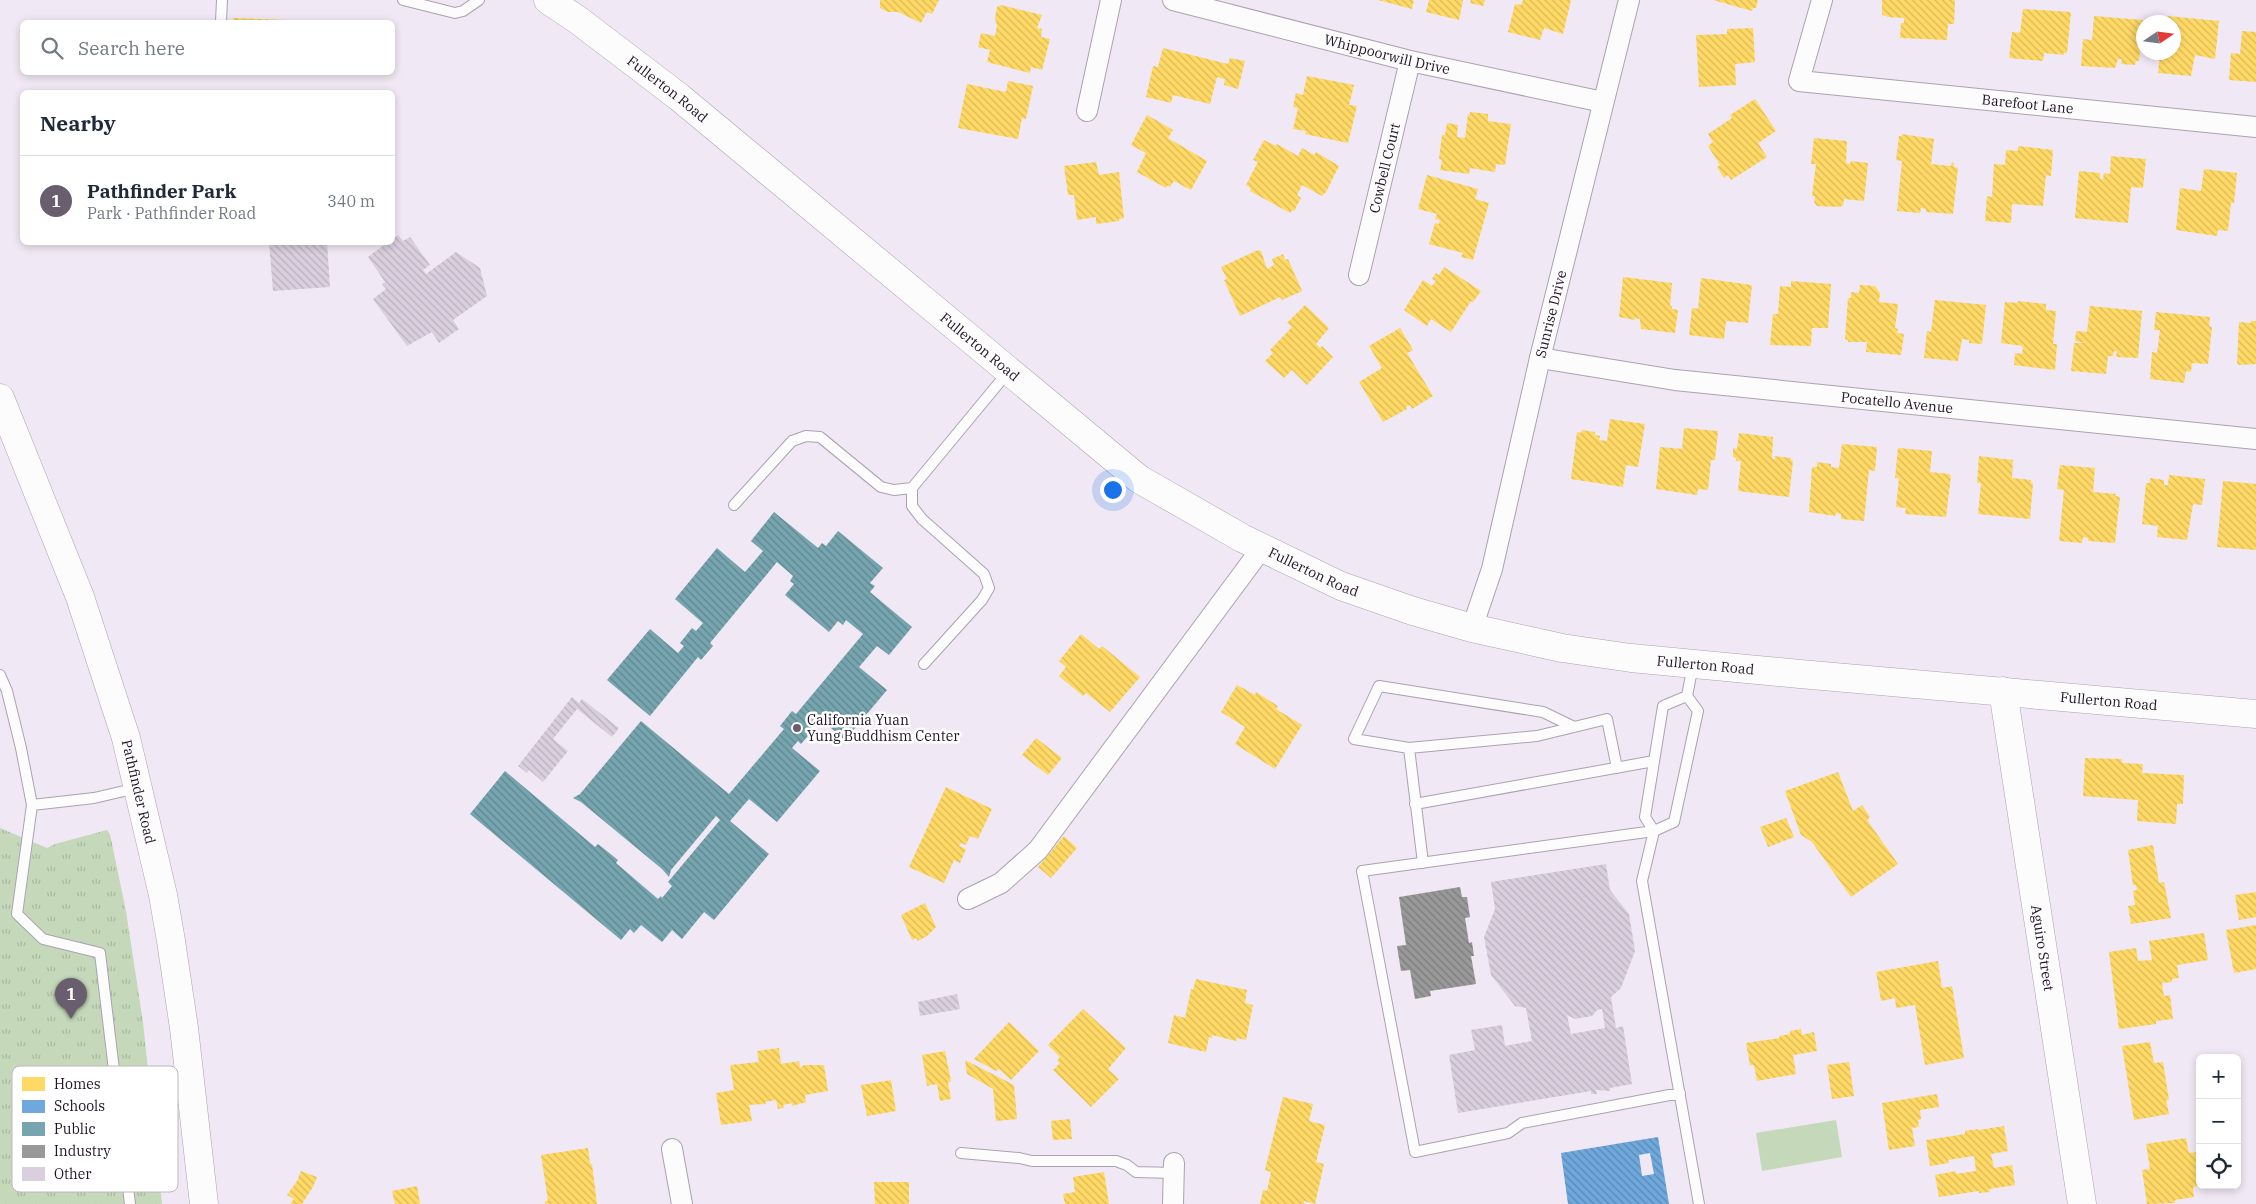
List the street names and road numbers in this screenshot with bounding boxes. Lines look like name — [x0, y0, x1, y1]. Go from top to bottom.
street label: Whippoorwill Drive — [1322, 30, 1452, 78]
street label: Fullerton Road — [623, 52, 712, 127]
street label: Barefoot Lane — [1981, 90, 2074, 118]
street label: Cowbell Court — [1365, 121, 1404, 215]
street label: Sunrise Drive — [1531, 268, 1570, 360]
street label: Fullerton Road — [936, 309, 1024, 385]
street label: Pocatello Avenue — [1840, 388, 1954, 417]
street label: Fullerton Road — [1265, 543, 1362, 601]
street label: Fullerton Road — [1656, 651, 1755, 679]
street label: Fullerton Road — [2059, 688, 2159, 714]
street label: Pathfinder Road — [118, 738, 160, 846]
street label: Aguiro Street — [2027, 904, 2058, 992]

